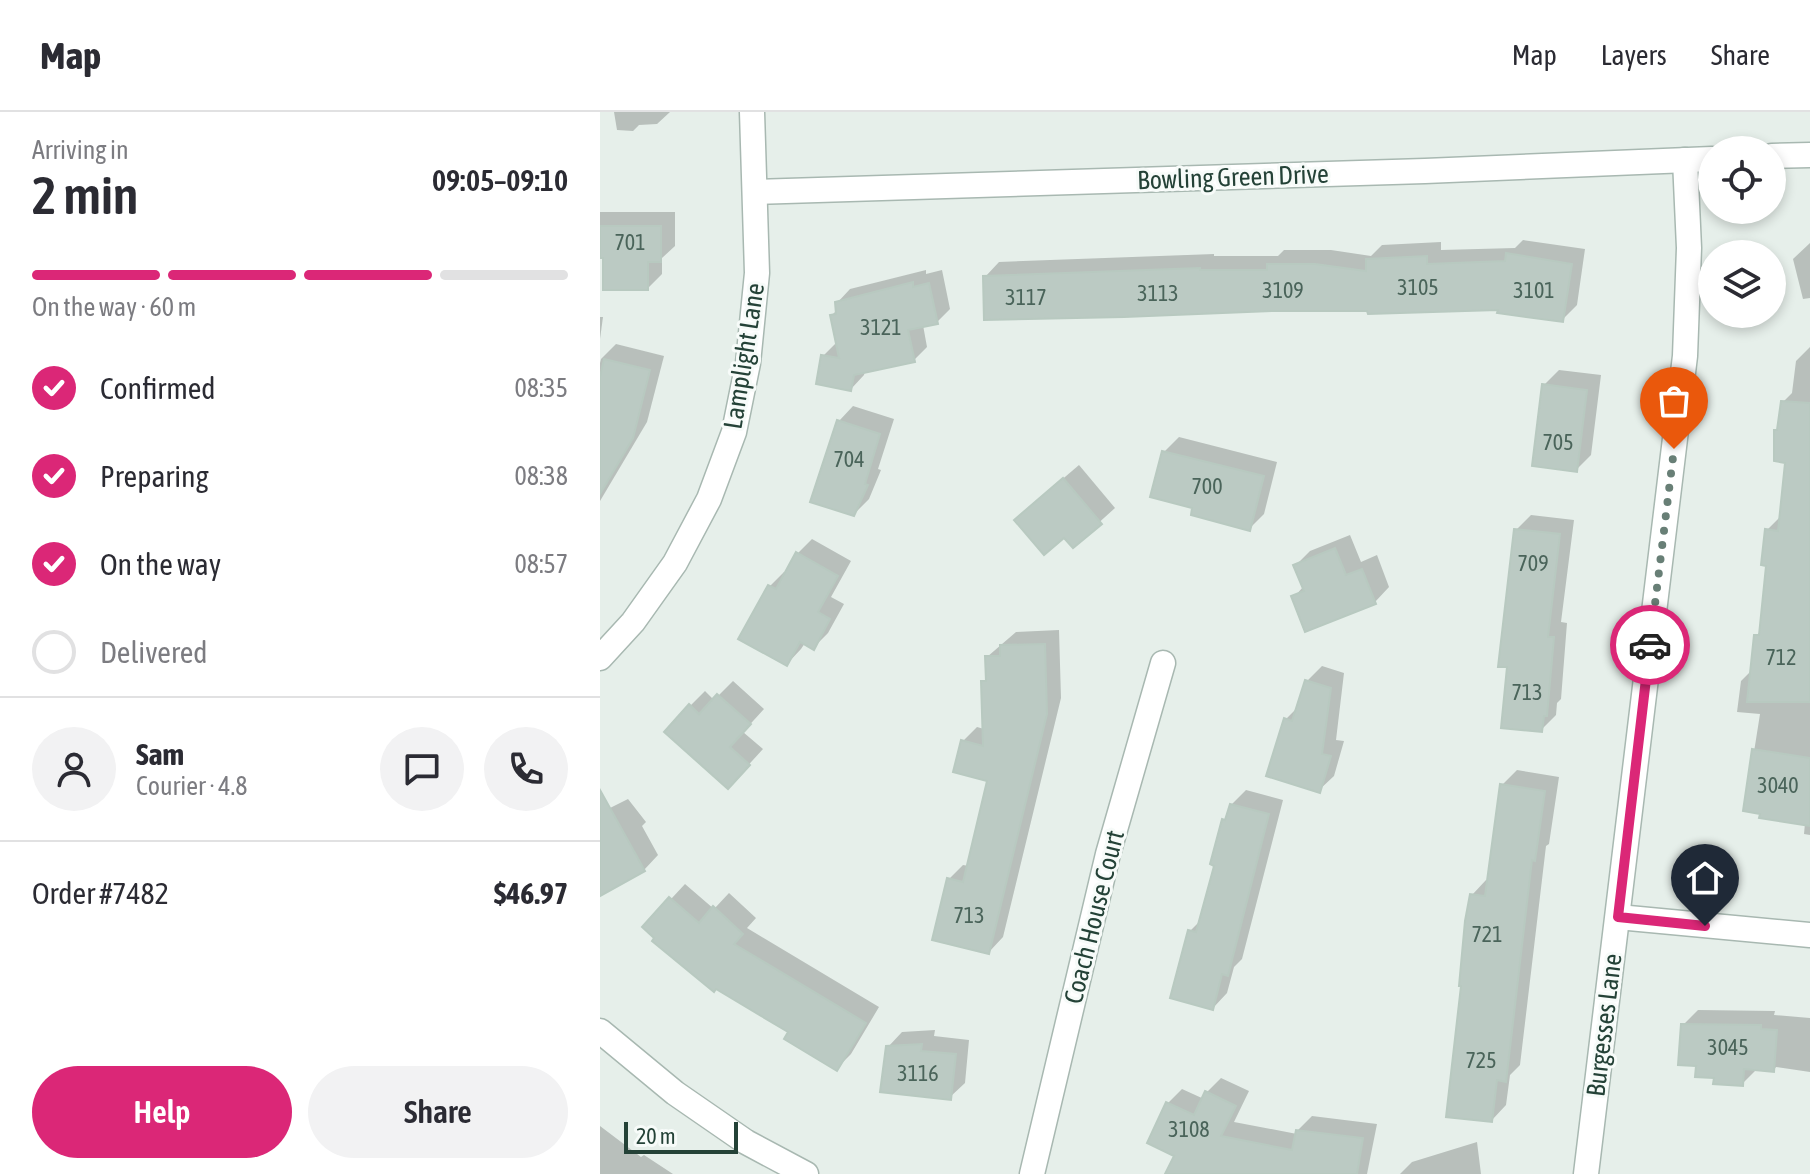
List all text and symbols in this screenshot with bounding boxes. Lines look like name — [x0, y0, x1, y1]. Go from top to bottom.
text: Map — [40, 34, 101, 77]
text: Map — [1512, 39, 1557, 71]
text: Layers — [1601, 39, 1667, 71]
text: Share — [1711, 39, 1770, 71]
text: Arriving in — [32, 135, 129, 165]
map controls — [1698, 136, 1786, 328]
button: locate — [1698, 136, 1786, 224]
street label: Bowling Green Drive — [1137, 159, 1329, 195]
text: 09:05–09:10 — [432, 163, 568, 197]
text: 2 min — [32, 165, 138, 225]
house number: 701 — [614, 229, 646, 255]
button: layers — [1698, 240, 1786, 328]
house number: 3105 — [1397, 274, 1439, 300]
house number: 3109 — [1262, 277, 1304, 303]
house number: 3101 — [1513, 277, 1555, 303]
house number: 3113 — [1137, 280, 1179, 306]
street label: Lamplight Lane — [718, 281, 770, 431]
house number: 3117 — [1005, 284, 1047, 310]
text: On the way · 60 m — [32, 292, 196, 322]
house number: 3121 — [860, 314, 902, 340]
icon: check — [32, 366, 76, 410]
pin — [1640, 367, 1708, 449]
text: Confirmed — [100, 371, 215, 405]
text: 08:35 — [514, 373, 568, 403]
icon: bag — [1652, 379, 1696, 423]
house number: 705 — [1542, 429, 1574, 455]
house number: 704 — [833, 446, 865, 472]
icon: check — [32, 454, 76, 498]
text: Preparing — [100, 459, 209, 493]
text: 08:38 — [514, 461, 568, 491]
house number: 700 — [1191, 473, 1223, 499]
icon: check — [32, 542, 76, 586]
text: On the way — [100, 547, 221, 581]
text: 08:57 — [514, 549, 568, 579]
house number: 709 — [1517, 550, 1549, 576]
courier — [1610, 605, 1690, 685]
icon: car — [1628, 623, 1672, 667]
text: Delivered — [100, 635, 208, 669]
house number: 712 — [1765, 644, 1797, 670]
house number: 713 — [1511, 679, 1543, 705]
button: person — [32, 727, 116, 811]
button: chat — [380, 727, 464, 811]
button: phone — [484, 727, 568, 811]
text: Sam — [136, 737, 184, 771]
text: Courier · 4.8 — [136, 771, 247, 801]
house number: 3040 — [1757, 772, 1799, 798]
street label: Coach House Court — [1058, 827, 1130, 1007]
pin — [1671, 844, 1739, 926]
icon: home — [1683, 856, 1727, 900]
text: Order #7482 — [32, 876, 169, 910]
text: $46.97 — [494, 876, 568, 910]
house number: 713 — [953, 902, 985, 928]
house number: 721 — [1471, 921, 1503, 947]
street label: Burgesses Lane — [1580, 952, 1628, 1098]
house number: 3045 — [1707, 1034, 1749, 1060]
house number: 725 — [1465, 1047, 1497, 1073]
house number: 3116 — [897, 1060, 939, 1086]
button: Help — [32, 1066, 292, 1158]
button: Share — [308, 1066, 568, 1158]
house number: 3108 — [1168, 1116, 1210, 1142]
scale bar — [624, 1118, 738, 1154]
text: 20 m — [636, 1123, 676, 1149]

